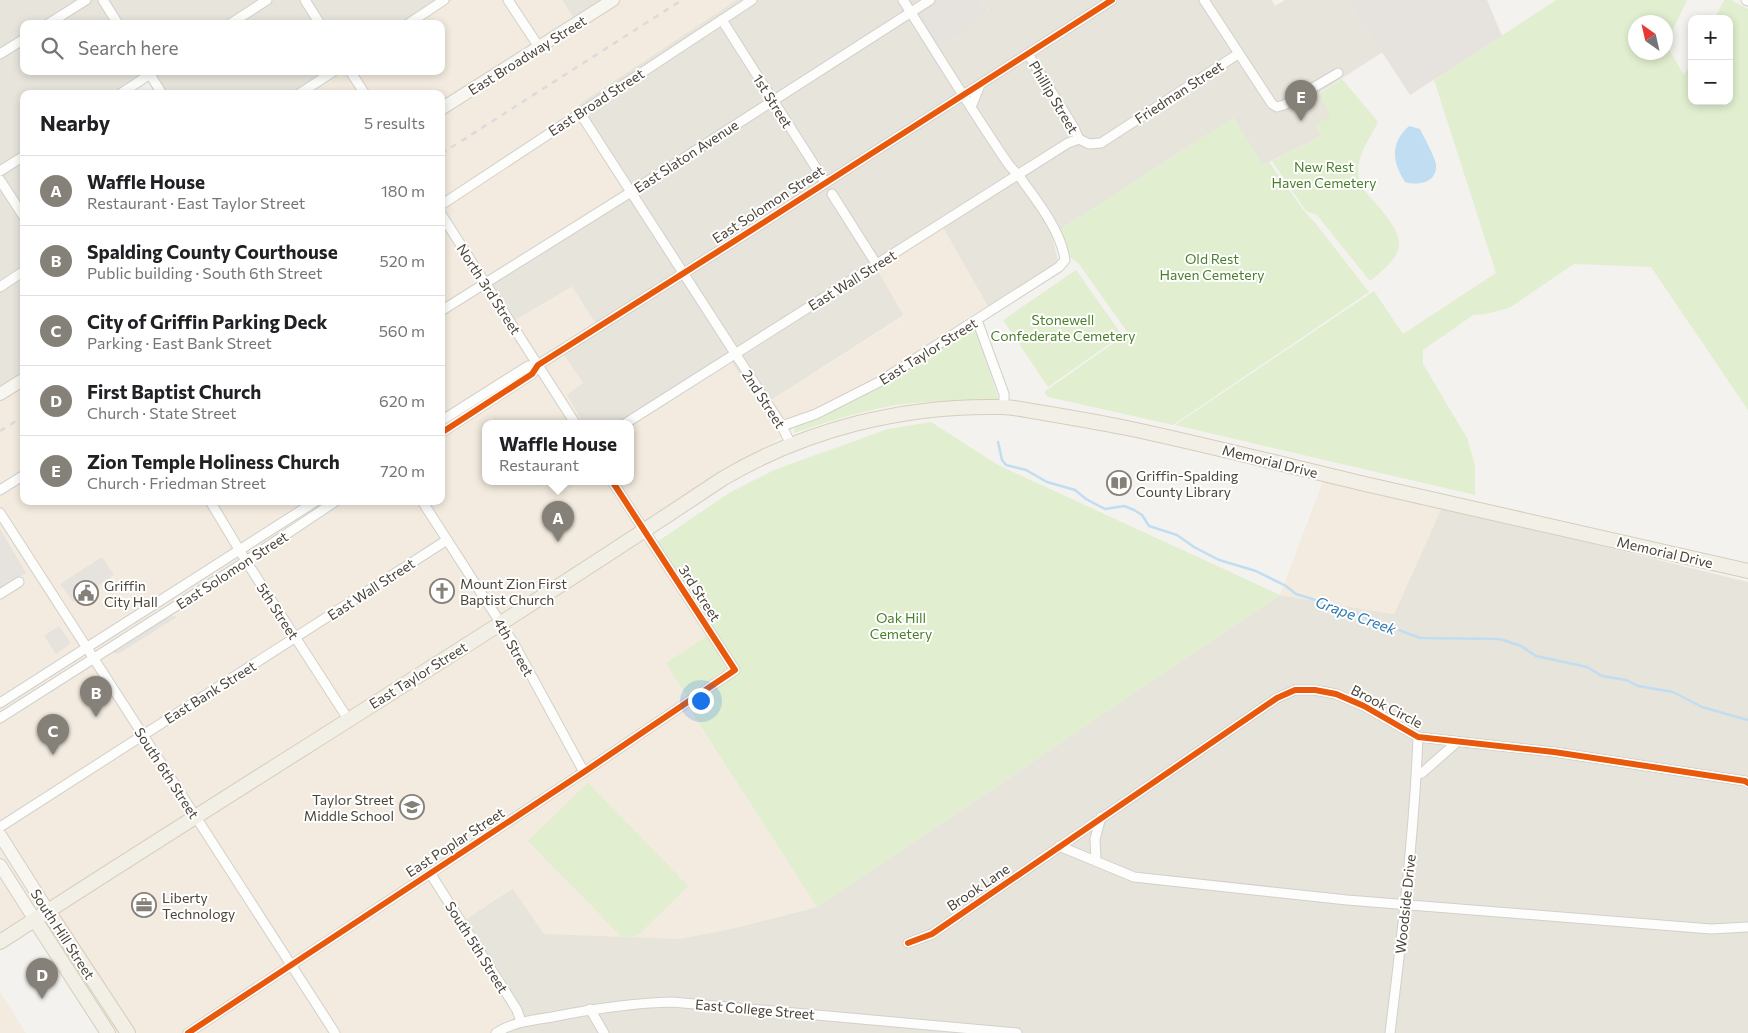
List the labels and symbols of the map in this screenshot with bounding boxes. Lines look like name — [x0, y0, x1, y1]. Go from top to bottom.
street label: East Broadway Street — [465, 12, 590, 98]
north arrow — [1628, 15, 1673, 60]
street label: Friedman Street — [1131, 57, 1227, 127]
street label: Phillip Street — [1026, 58, 1082, 137]
street label: East Broad Street — [545, 65, 647, 139]
street label: 1st Street — [750, 71, 796, 131]
pin: E — [1285, 80, 1317, 121]
street label: East Slaton Avenue — [631, 116, 741, 196]
park label: New Rest Haven Cemetery — [1271, 158, 1377, 191]
street label: East Solomon Street — [709, 161, 827, 246]
street label: North 3rd Street — [453, 240, 525, 338]
street label: East Wall Street — [805, 246, 899, 314]
park label: Old Rest Haven Cemetery — [1159, 250, 1265, 283]
park label: Stonewell Confederate Cemetery — [991, 311, 1135, 344]
street label: East Taylor Street — [876, 314, 980, 388]
street label: 2nd Street — [739, 367, 789, 432]
street label: Memorial Drive — [1220, 441, 1320, 481]
place label: Griffin-Spalding County Library — [1136, 467, 1239, 500]
library icon: Griffin-Spalding County Library — [1106, 470, 1132, 496]
pin: A — [542, 501, 574, 542]
street label: East Solomon Street — [173, 527, 291, 612]
street label: Memorial Drive — [1615, 533, 1715, 571]
street label: East Wall Street — [324, 554, 418, 624]
street label: 3rd Street — [676, 562, 725, 625]
place label: Mount Zion First Baptist Church — [460, 575, 567, 608]
place label: Griffin City Hall — [104, 577, 158, 610]
church icon: Mount Zion First Baptist Church — [429, 578, 455, 604]
public building icon: Griffin City Hall — [73, 580, 99, 606]
street label: 5th Street — [253, 580, 303, 643]
water label: Grape Creek — [1313, 592, 1400, 638]
park label: Oak Hill Cemetery — [870, 609, 932, 642]
street label: 4th Street — [491, 615, 538, 679]
street label: East Taylor Street — [366, 638, 470, 712]
street label: East Bank Street — [161, 657, 259, 727]
pin: B — [80, 676, 112, 717]
street label: Brook Circle — [1348, 681, 1426, 731]
your location — [688, 688, 714, 714]
pin: C — [37, 714, 69, 755]
street label: South 6th Street — [131, 724, 203, 822]
place label: Taylor Street Middle School — [304, 791, 394, 824]
school or university icon: Taylor Street Middle School — [399, 794, 425, 820]
street label: East Poplar Street — [402, 804, 508, 880]
street label: Woodside Drive — [1391, 853, 1419, 955]
street label: Brook Lane — [943, 860, 1013, 914]
street label: South Hill Street — [27, 886, 99, 983]
place label: Liberty Technology — [162, 889, 235, 922]
office icon: Liberty Technology — [131, 892, 157, 918]
street label: South 5th Street — [442, 898, 512, 996]
pin: D — [26, 958, 58, 999]
street label: East College Street — [695, 995, 816, 1023]

